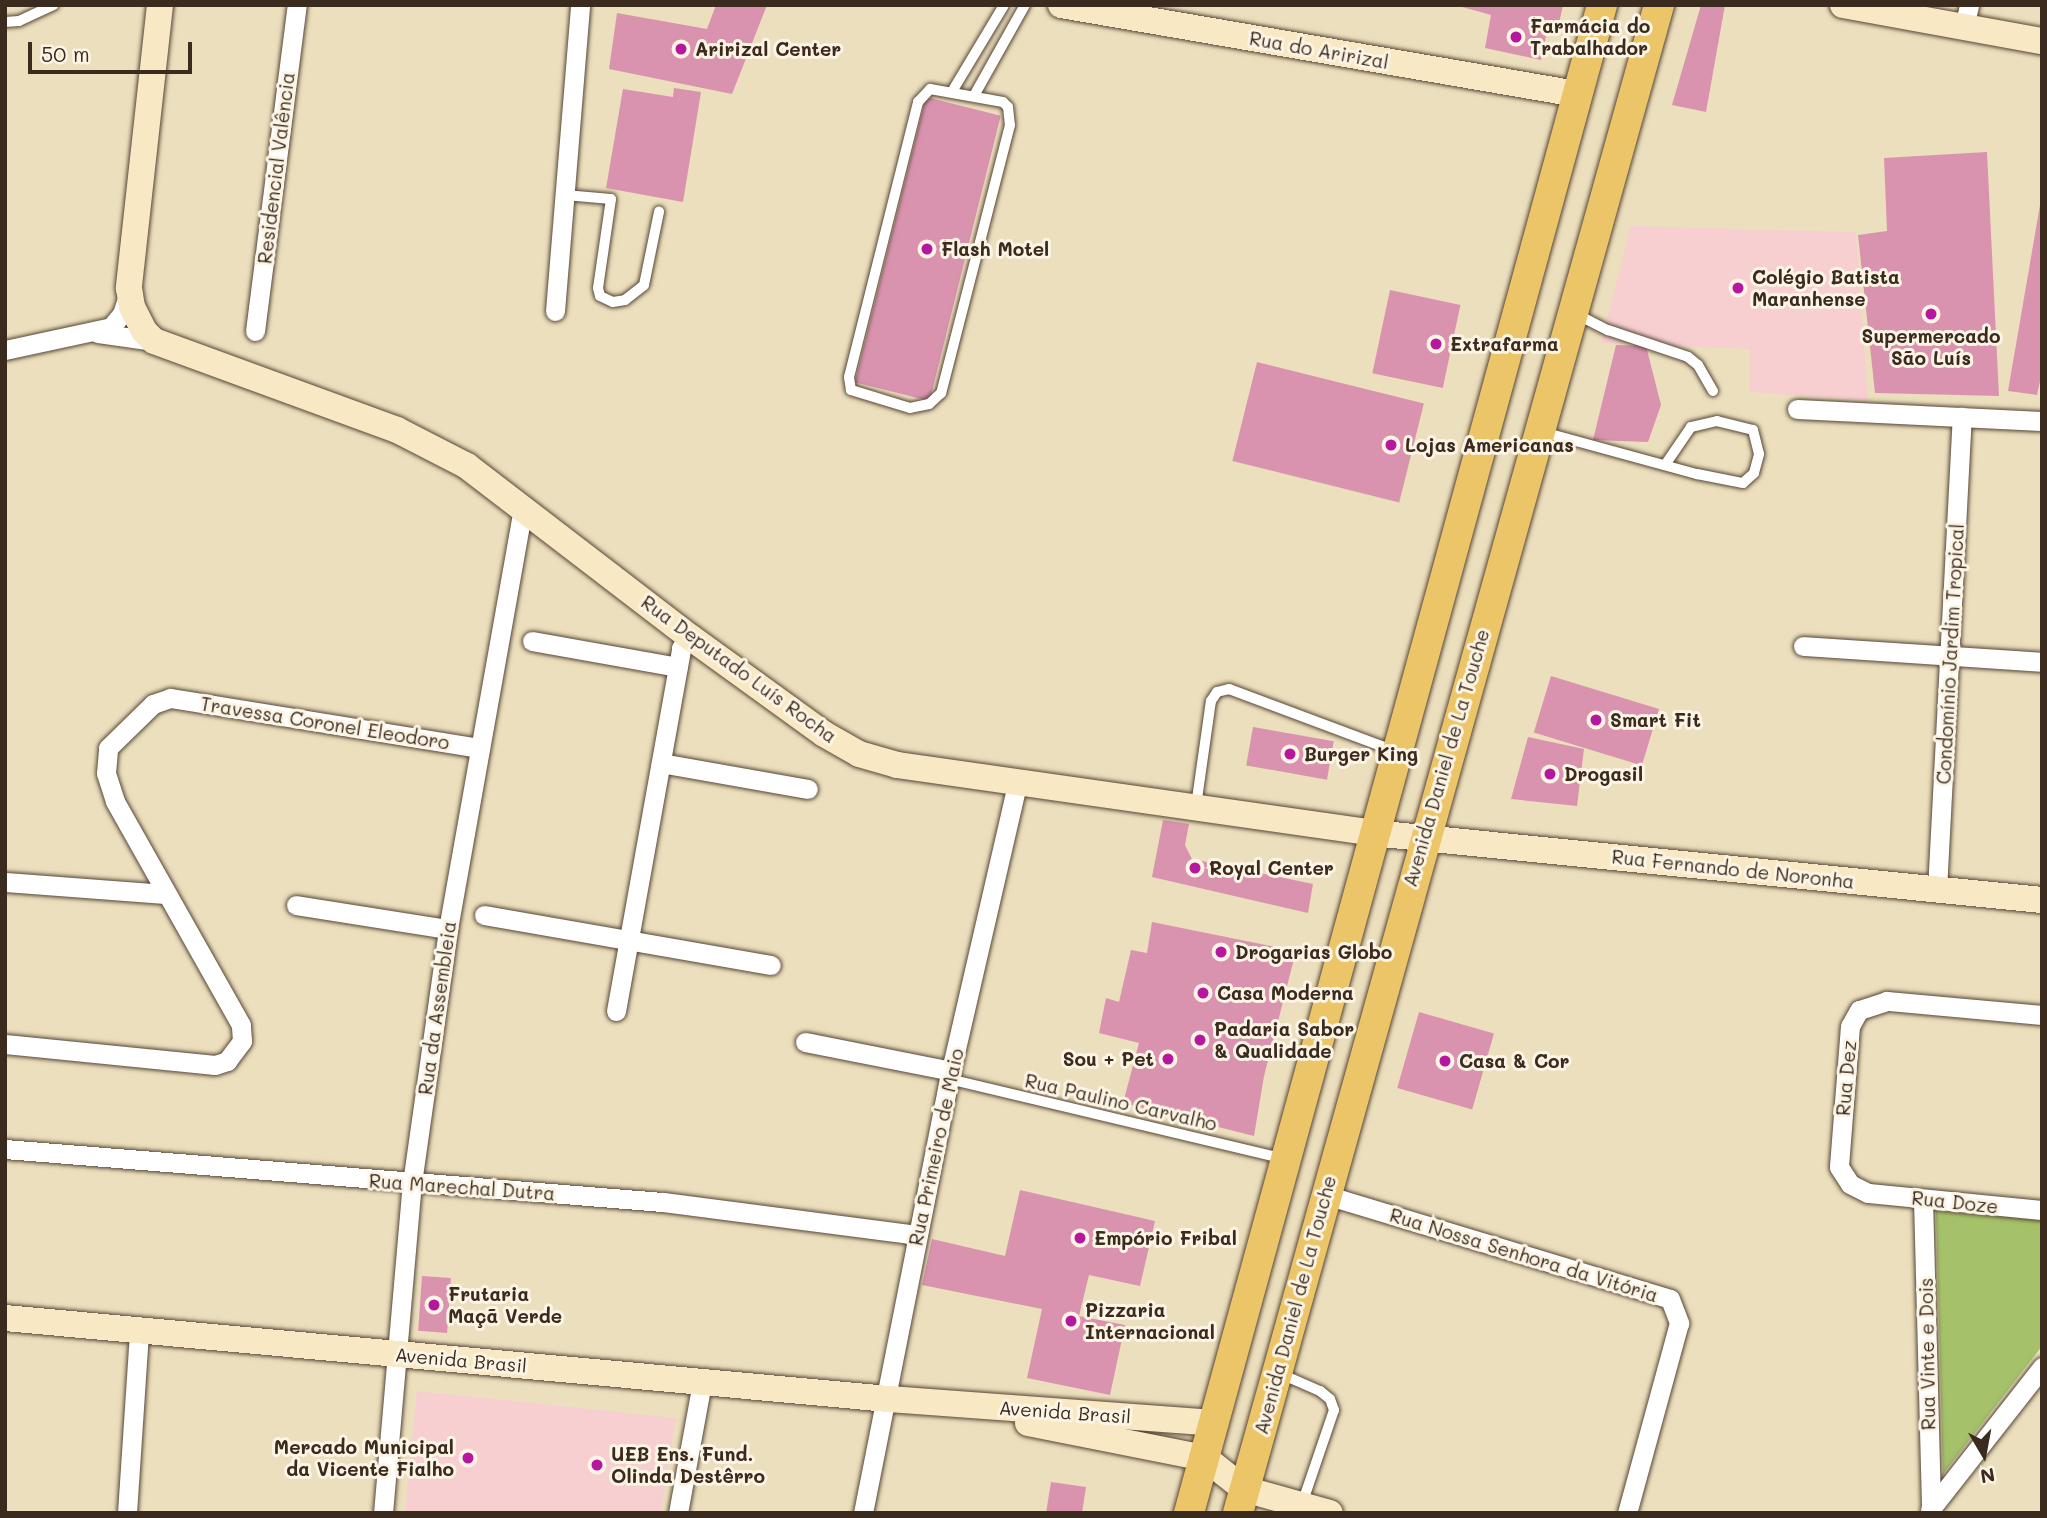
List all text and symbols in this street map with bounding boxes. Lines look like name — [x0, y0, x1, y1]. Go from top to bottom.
place label: Farmácia do Trabalhador — [1530, 15, 1650, 59]
street label: Rua do Aririzal — [1248, 27, 1390, 73]
scale bar — [32, 28, 196, 72]
marker: Farmácia do Trabalhador — [1508, 29, 1524, 45]
place label: Aririzal Center — [695, 38, 841, 60]
text: 50 m — [41, 40, 90, 67]
marker: Aririzal Center — [673, 41, 689, 57]
street label: Residencial Valência — [253, 71, 299, 265]
place label: Flash Motel — [941, 238, 1049, 260]
marker: Flash Motel — [919, 241, 935, 257]
place label: Colégio Batista Maranhense — [1752, 266, 1900, 310]
marker: Colégio Batista Maranhense — [1730, 280, 1746, 296]
marker: Supermercado São Luís — [1923, 306, 1939, 322]
place label: Supermercado São Luís — [1862, 325, 2000, 369]
place label: Extrafarma — [1450, 333, 1559, 355]
marker: Extrafarma — [1428, 336, 1444, 352]
place label: Lojas Americanas — [1405, 434, 1574, 456]
marker: Lojas Americanas — [1383, 437, 1399, 453]
street label: Condomínio Jardim Tropical — [1932, 523, 1968, 785]
street label: Rua Deputado Luís Rocha — [637, 590, 841, 748]
street label: Avenida Daniel de La Touche — [1398, 627, 1494, 889]
street label: Travessa Coronel Eleodoro — [199, 692, 451, 754]
place label: Smart Fit — [1610, 709, 1701, 731]
marker: Smart Fit — [1588, 712, 1604, 728]
place label: Burger King — [1304, 743, 1418, 765]
marker: Burger King — [1282, 746, 1298, 762]
place label: Drogasil — [1564, 763, 1643, 785]
marker: Drogasil — [1542, 766, 1558, 782]
street label: Rua Fernando de Noronha — [1611, 845, 1855, 893]
place label: Royal Center — [1209, 857, 1334, 879]
marker: Royal Center — [1187, 860, 1203, 876]
street label: Rua da Assembleia — [414, 920, 460, 1096]
place label: Drogarias Globo — [1235, 941, 1392, 963]
marker: Drogarias Globo — [1213, 944, 1229, 960]
place label: Casa Moderna — [1217, 982, 1354, 1004]
marker: Casa Moderna — [1195, 985, 1211, 1001]
place label: Padaria Sabor & Qualidade — [1214, 1018, 1354, 1062]
marker: Padaria Sabor & Qualidade — [1192, 1032, 1208, 1048]
street label: Rua Dez — [1831, 1039, 1861, 1117]
street label: Rua Primeiro de Maio — [904, 1046, 968, 1248]
place label: Sou + Pet — [1063, 1048, 1154, 1070]
place label: Casa & Cor — [1459, 1050, 1569, 1072]
marker: Sou + Pet — [1160, 1051, 1176, 1067]
marker: Casa & Cor — [1437, 1053, 1453, 1069]
street label: Rua Paulino Carvalho — [1023, 1069, 1219, 1135]
street label: Rua Marechal Dutra — [368, 1169, 556, 1205]
street label: Avenida Daniel de La Touche — [1249, 1173, 1341, 1437]
street label: Rua Doze — [1910, 1186, 2000, 1218]
street label: Rua Nossa Senhora da Vitória — [1387, 1203, 1661, 1307]
place label: Empório Fribal — [1094, 1227, 1237, 1249]
marker: Empório Fribal — [1072, 1230, 1088, 1246]
street label: Rua Vinte e Dois — [1914, 1278, 1940, 1430]
place label: Frutaria Maçã Verde — [448, 1283, 562, 1327]
marker: Frutaria Maçã Verde — [426, 1297, 442, 1313]
place label: Pizzaria Internacional — [1085, 1299, 1215, 1343]
marker: Pizzaria Internacional — [1063, 1313, 1079, 1329]
street label: Avenida Brasil — [394, 1343, 528, 1377]
street label: Avenida Brasil — [998, 1396, 1132, 1428]
north arrow — [1949, 1420, 2019, 1490]
place label: Mercado Municipal da Vicente Fialho — [274, 1436, 454, 1480]
place label: UEB Ens. Fund. Olinda Destêrro — [611, 1443, 765, 1487]
marker: Mercado Municipal da Vicente Fialho — [460, 1450, 476, 1466]
marker: UEB Ens. Fund. Olinda Destêrro — [589, 1457, 605, 1473]
text: N — [1978, 1463, 1997, 1490]

